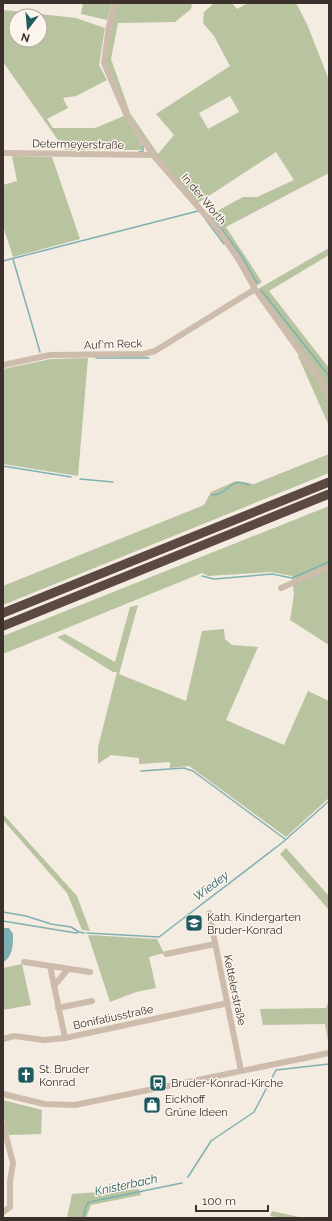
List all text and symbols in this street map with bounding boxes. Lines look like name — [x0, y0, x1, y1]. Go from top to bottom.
north arrow — [8, 8, 48, 48]
text: N — [20, 30, 31, 45]
street label: Determeyerstraße — [32, 137, 125, 152]
street label: In der Worth — [179, 171, 229, 227]
street label: Auf'm Reck — [84, 337, 143, 352]
water label: Wiedey — [191, 868, 232, 904]
place label: Kath. Kindergarten Bruder-Konrad — [207, 911, 301, 937]
school or university icon: Kath. Kindergarten Bruder-Konrad — [184, 913, 204, 933]
street label: Kettelerstraße — [221, 954, 248, 1027]
street label: Bonifatiusstraße — [72, 1003, 155, 1032]
place label: St. Bruder Konrad — [39, 1063, 89, 1089]
church icon: St. Bruder Konrad — [16, 1065, 36, 1085]
bus stop icon: Bruder-Konrad-Kirche — [148, 1073, 168, 1093]
place label: Bruder-Konrad-Kirche — [171, 1077, 284, 1090]
place label: Eickhoff Grüne Ideen — [165, 1093, 228, 1119]
shop icon: Eickhoff Grüne Ideen — [142, 1095, 162, 1115]
water label: Knisterbach — [93, 1171, 159, 1198]
scale bar — [196, 1187, 268, 1213]
text: 100 m — [202, 1194, 236, 1208]

